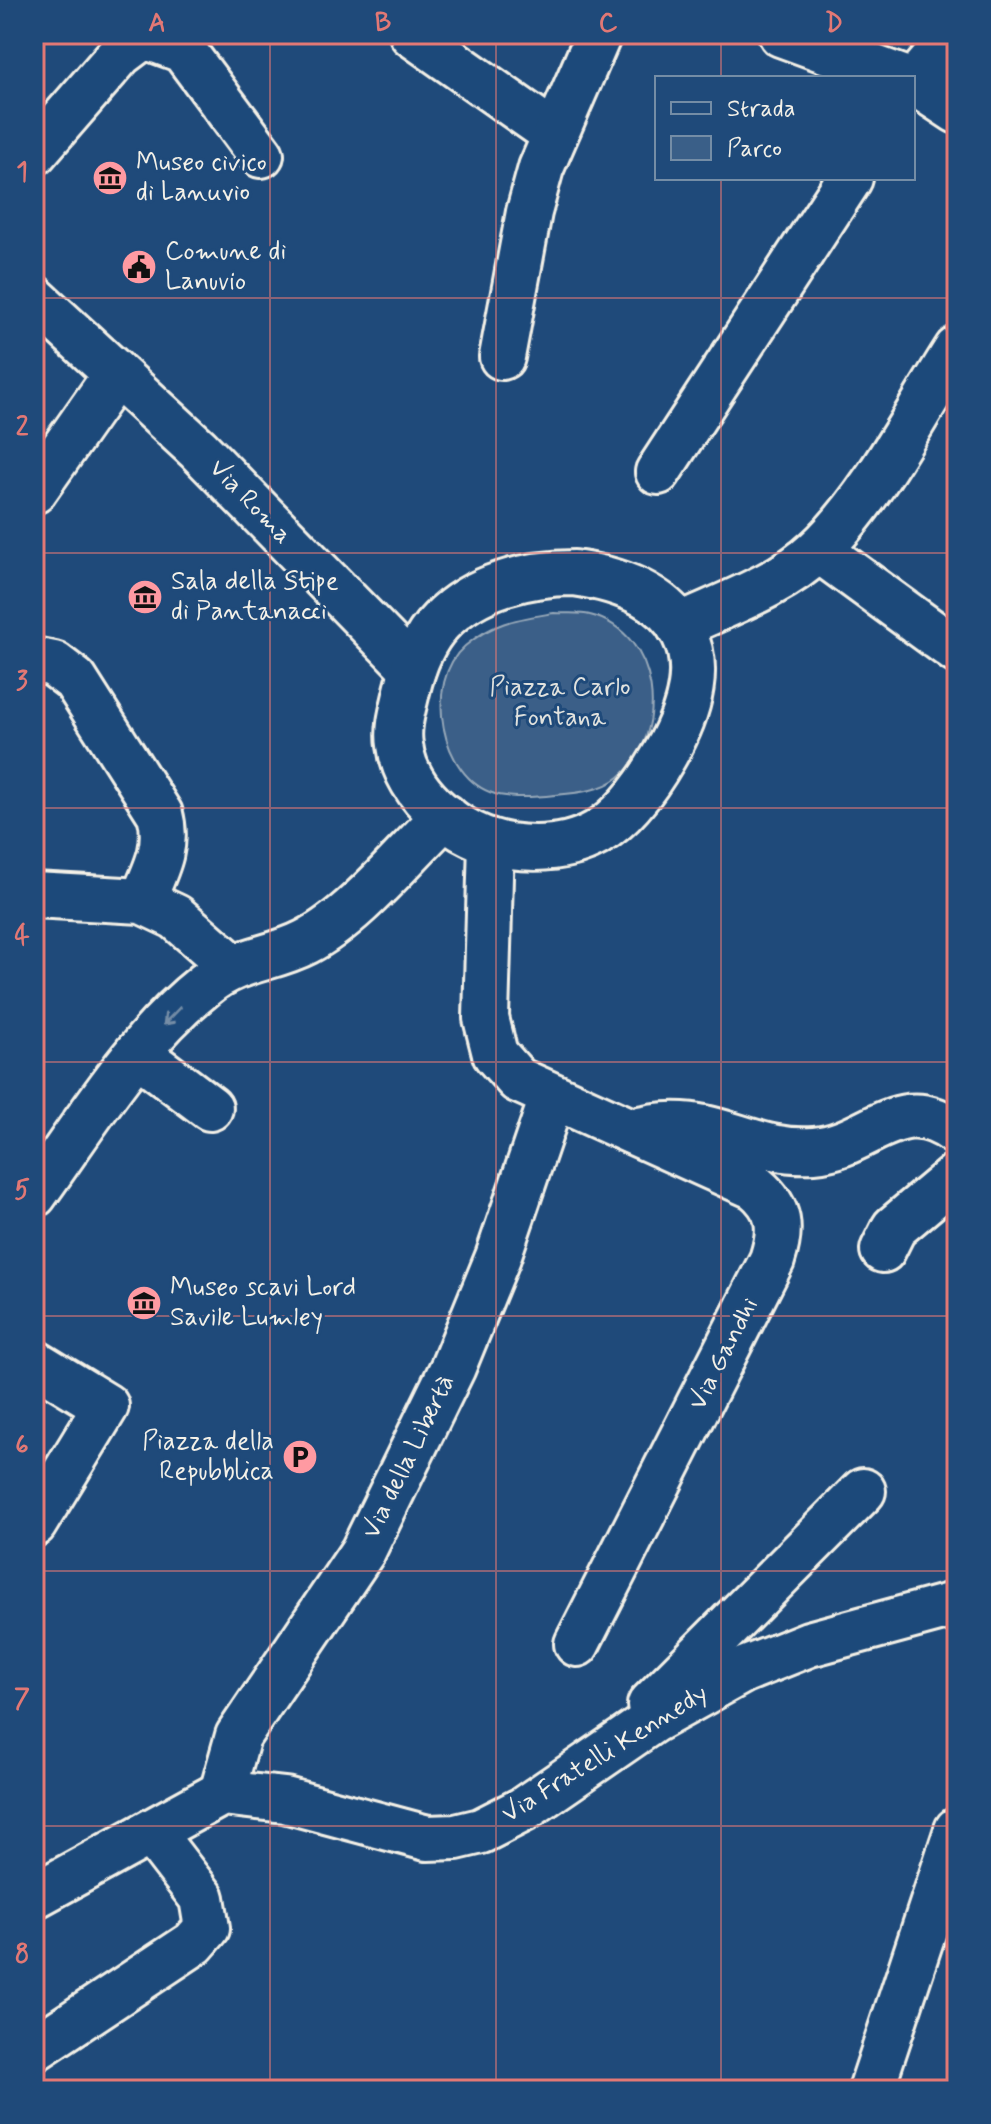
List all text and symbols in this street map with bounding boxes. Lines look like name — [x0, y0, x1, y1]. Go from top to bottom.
text: A — [148, 7, 166, 41]
text: B — [375, 7, 391, 41]
text: C — [599, 7, 618, 41]
text: D — [825, 7, 843, 41]
legend — [655, 76, 915, 180]
text: Strada — [727, 94, 796, 125]
text: Parco — [727, 134, 782, 165]
place label: Museo civico di Lanuvio — [136, 146, 267, 210]
text: 1 — [16, 156, 28, 190]
museum icon: Museo civico di Lanuvio — [91, 159, 129, 197]
place label: Comune di Lanuvio — [165, 235, 286, 299]
public building icon: Comune di Lanuvio — [120, 248, 158, 286]
text: 2 — [16, 411, 29, 445]
street label: Via Roma — [201, 452, 299, 552]
place label: Sala della Stipe di Pantanacci — [171, 565, 339, 629]
museum icon: Sala della Stipe di Pantanacci — [126, 578, 164, 616]
text: 3 — [16, 665, 28, 699]
park label: Piazza Carlo Fontana — [489, 671, 631, 735]
text: 4 — [14, 920, 30, 954]
one-way arrow — [162, 1006, 182, 1025]
text: 5 — [14, 1174, 30, 1208]
place label: Museo scavi Lord Savile Lumley — [170, 1271, 356, 1335]
museum icon: Museo scavi Lord Savile Lumley — [125, 1284, 163, 1322]
street label: Via Gandhi — [681, 1292, 767, 1416]
street label: Via della Libertà — [355, 1369, 463, 1545]
place label: Piazza della Repubblica — [142, 1425, 274, 1489]
text: 6 — [15, 1429, 29, 1463]
parking icon: Piazza della Repubblica — [281, 1438, 319, 1476]
street label: Via Fratelli Kennedy — [496, 1677, 714, 1831]
text: 7 — [14, 1683, 30, 1717]
text: 8 — [15, 1938, 29, 1972]

